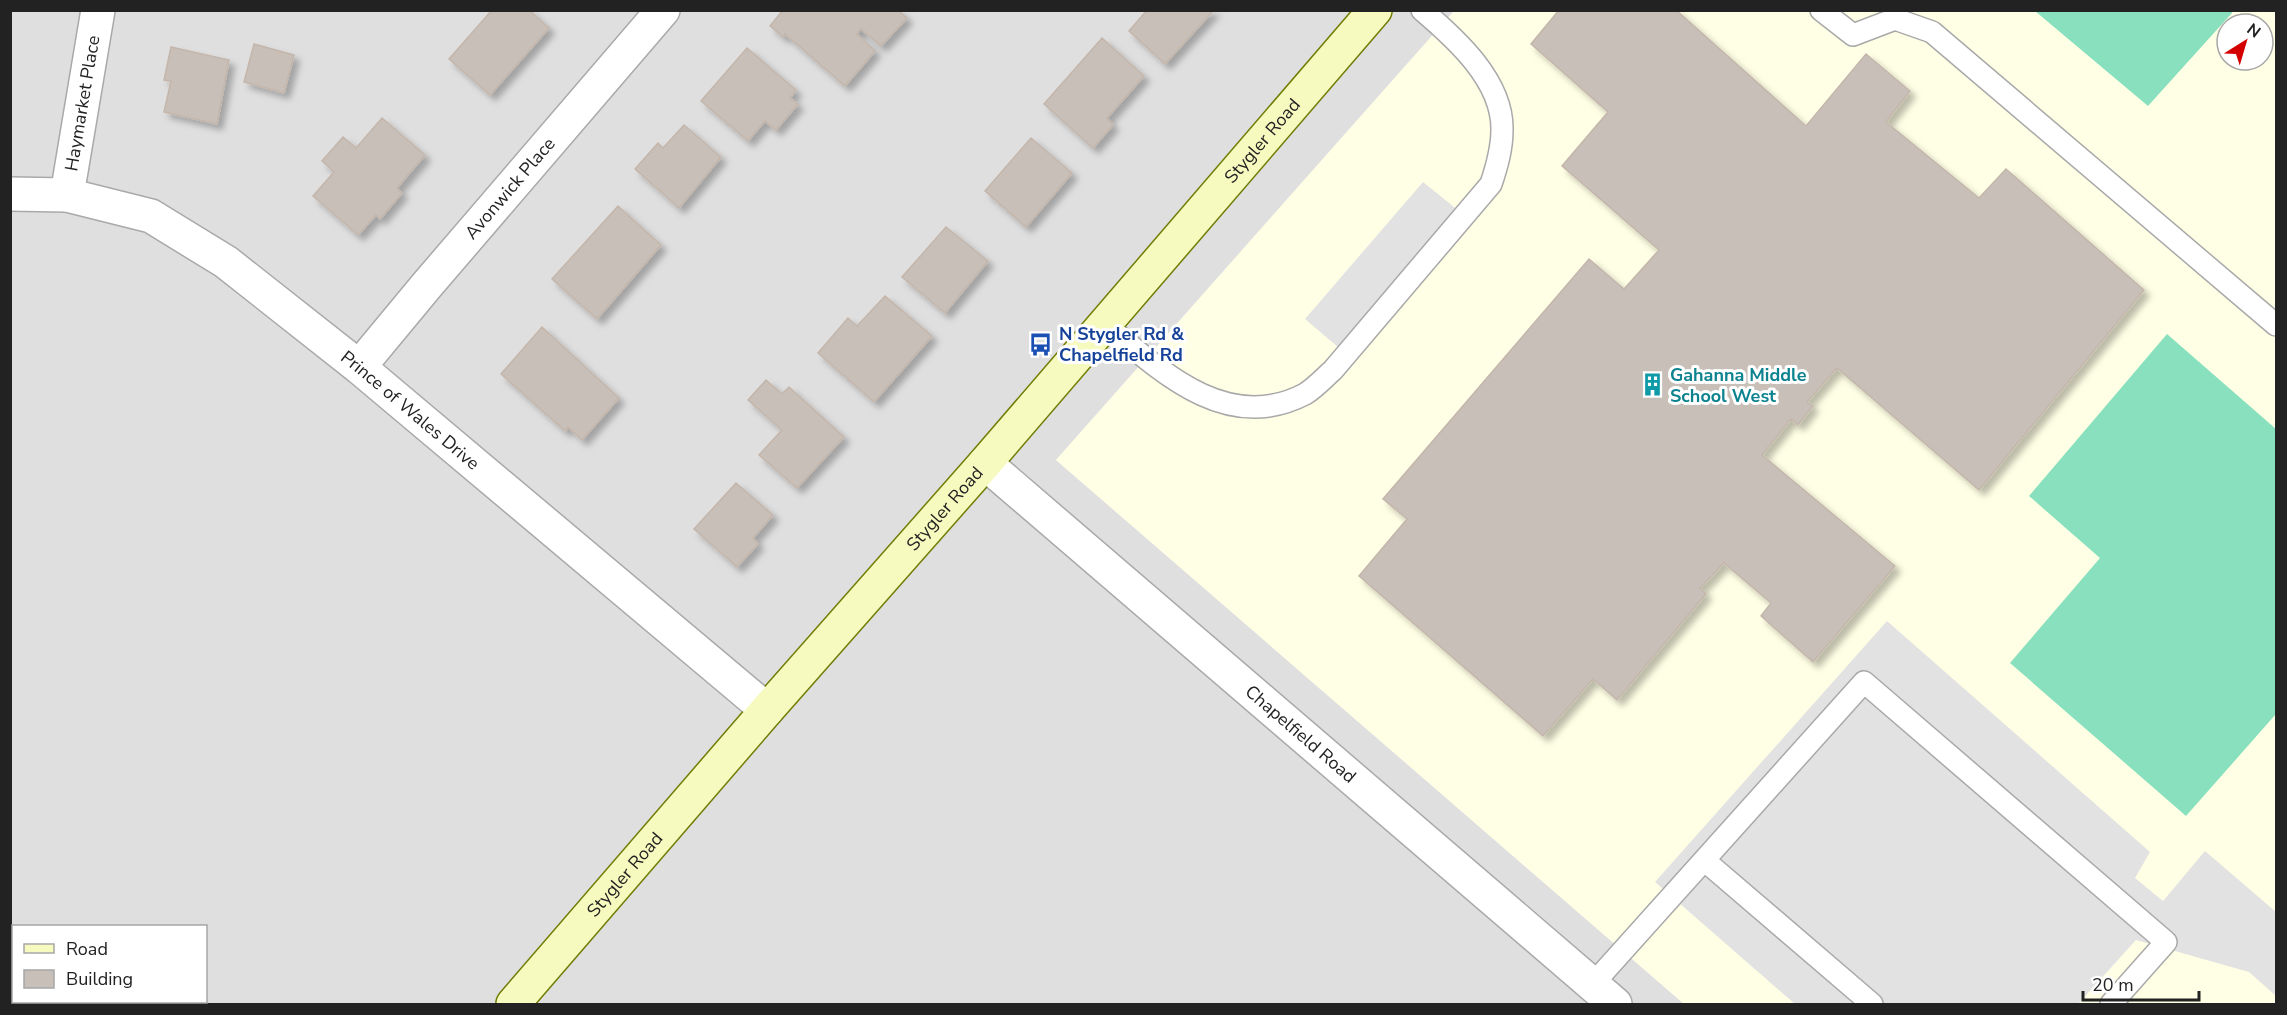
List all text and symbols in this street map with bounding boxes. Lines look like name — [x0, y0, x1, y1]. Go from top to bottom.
north arrow — [2215, 12, 2275, 72]
text: N — [2242, 18, 2265, 43]
street label: Haymarket Place — [59, 34, 106, 173]
street label: Stygler Road — [1219, 93, 1306, 189]
street label: Avonwick Place — [459, 132, 561, 244]
place label: N Stygler Rd & Chapelfield Rd — [1059, 322, 1185, 367]
bus stop icon: N Stygler Rd & Chapelfield Rd — [1028, 331, 1054, 357]
street label: Prince of Wales Drive — [336, 345, 485, 475]
place label: Gahanna Middle School West — [1670, 363, 1807, 408]
building icon: Gahanna Middle School West — [1639, 372, 1665, 398]
street label: Stygler Road — [901, 461, 988, 556]
street label: Chapelfield Road — [1240, 680, 1361, 788]
street label: Stygler Road — [581, 827, 668, 922]
legend — [12, 925, 207, 1003]
text: Road — [66, 937, 108, 961]
scale bar — [2083, 964, 2198, 1002]
text: Building — [66, 967, 133, 991]
text: 20 m — [2092, 973, 2134, 997]

